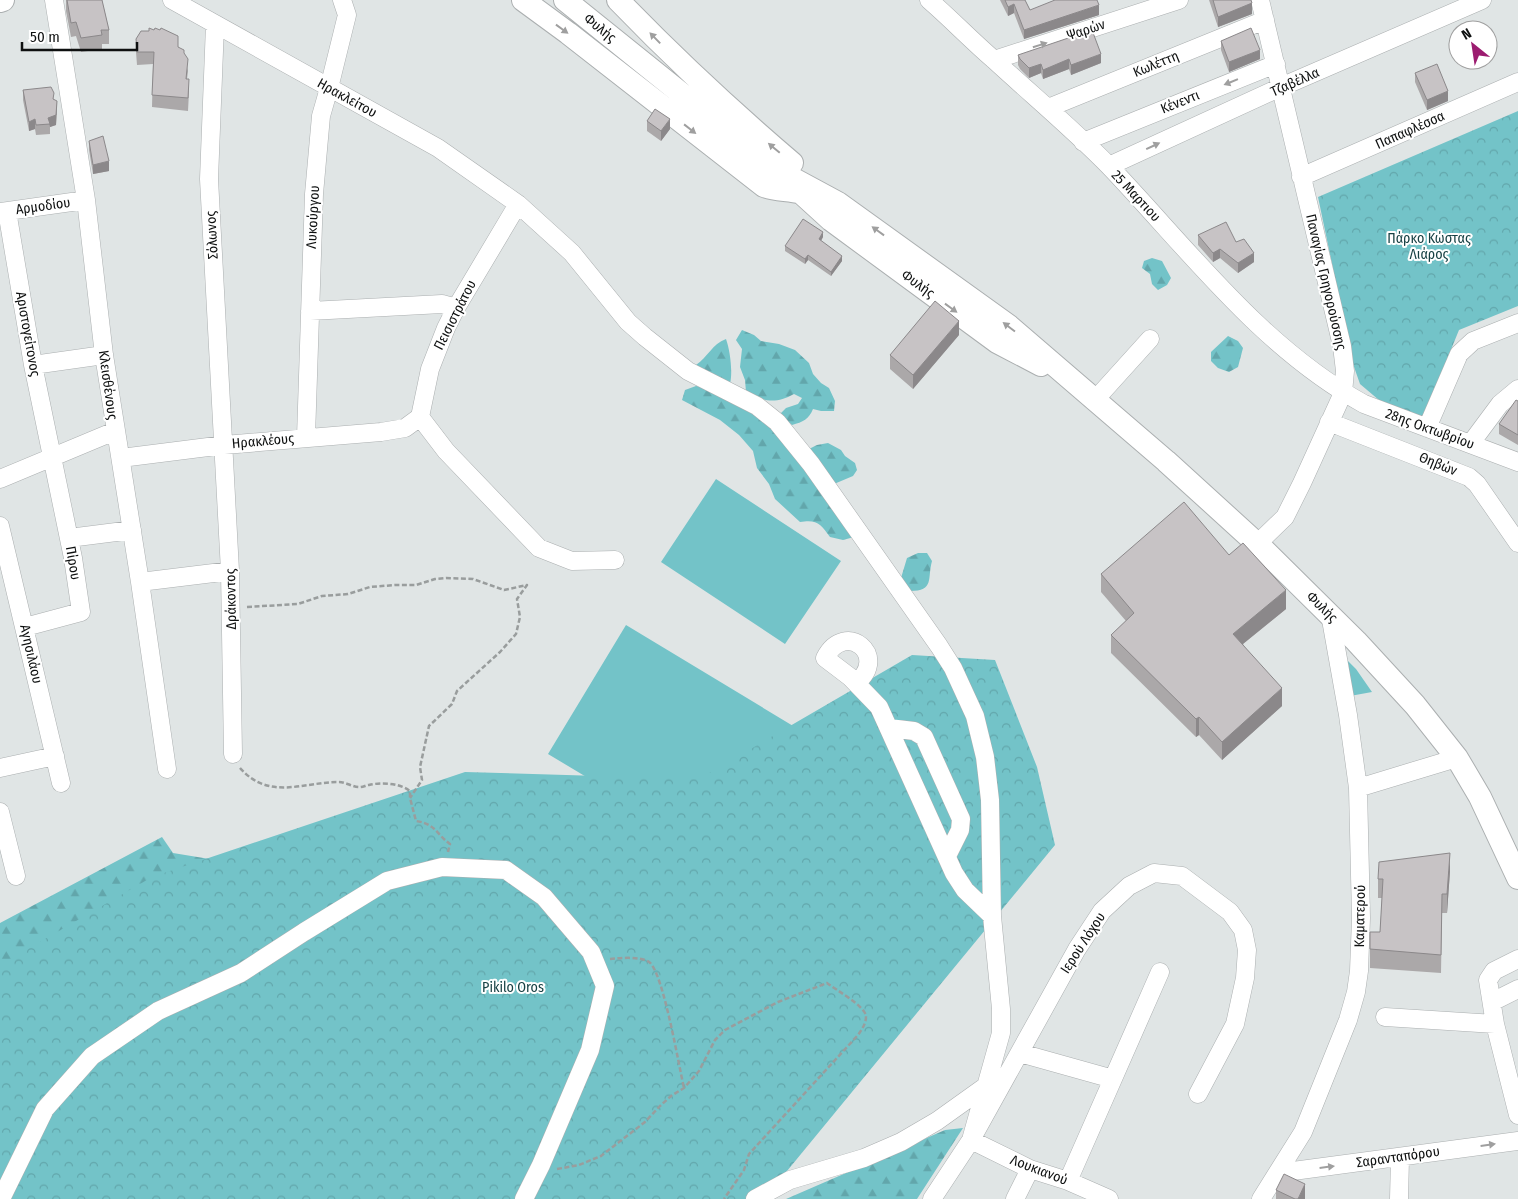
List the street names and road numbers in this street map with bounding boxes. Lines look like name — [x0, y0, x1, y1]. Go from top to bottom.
street label: Φυλής — [580, 10, 620, 46]
street label: Ψαρών — [1065, 16, 1107, 44]
street label: Κωλέττη — [1131, 47, 1181, 81]
street label: Τζαβέλλα — [1268, 64, 1322, 100]
street label: Ηρακλείτου — [314, 75, 380, 121]
street label: Κένεντι — [1158, 87, 1202, 117]
street label: Παπαφλέσσα — [1373, 107, 1447, 153]
street label: 25 Μαρτιου — [1108, 167, 1164, 225]
street label: Λυκούργου — [303, 185, 323, 249]
street label: Αρμοδίου — [15, 194, 71, 218]
street label: Σόλωνος — [202, 210, 222, 260]
street label: Παναγίας Γρηγορούσσης — [1302, 212, 1350, 352]
street label: Φυλής — [898, 266, 938, 302]
street label: Πεισιστράτου — [430, 277, 480, 353]
street label: Αριστογείτονος — [12, 290, 44, 378]
street label: Κλεισθένους — [95, 349, 121, 421]
street label: 28ης Οκτωβρίου — [1383, 405, 1477, 453]
street label: Ηρακλέους — [231, 430, 295, 452]
street label: Θηβών — [1416, 449, 1460, 479]
street label: Πίρου — [62, 545, 84, 581]
street label: Δράκοντος — [222, 568, 240, 630]
street label: Φυλής — [1303, 588, 1341, 626]
street label: Αγησιλάου — [16, 623, 46, 685]
street label: Καματερού — [1351, 885, 1369, 947]
street label: Ιερού Λόχου — [1057, 909, 1109, 977]
street label: Σαρανταπόρου — [1355, 1143, 1441, 1171]
street label: Λουκιανού — [1008, 1151, 1070, 1189]

